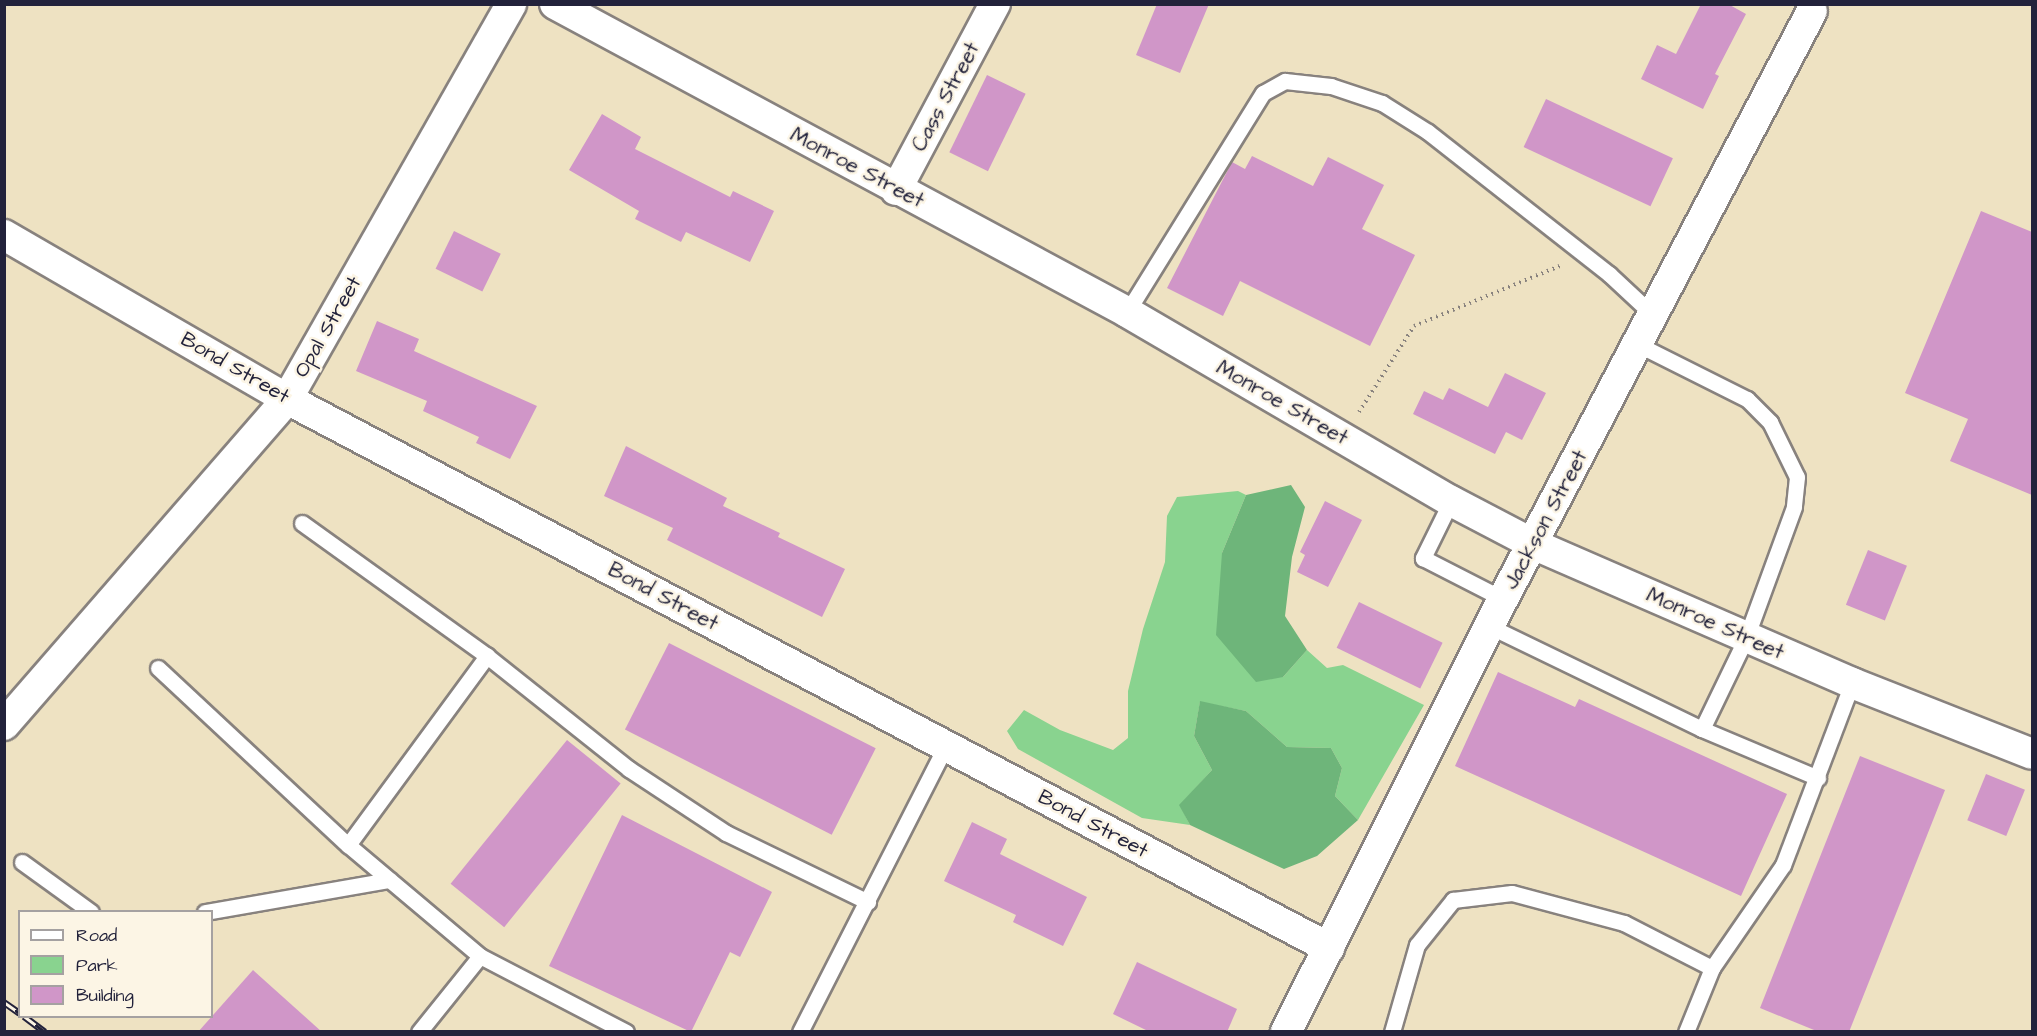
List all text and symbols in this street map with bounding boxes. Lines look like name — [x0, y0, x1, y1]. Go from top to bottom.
street label: Cass Street — [907, 38, 985, 156]
street label: Monroe Street — [786, 122, 928, 214]
street label: Opal Street — [289, 272, 367, 382]
street label: Bond Street — [176, 327, 294, 409]
street label: Monroe Street — [1212, 355, 1352, 451]
street label: Jackson Street — [1499, 446, 1593, 594]
street label: Bond Street — [604, 557, 722, 637]
street label: Monroe Street — [1642, 582, 1788, 666]
street label: Bond Street — [1034, 784, 1152, 864]
legend — [18, 910, 213, 1018]
text: Road — [76, 923, 117, 948]
text: Park — [76, 953, 118, 978]
text: Building — [76, 983, 134, 1008]

